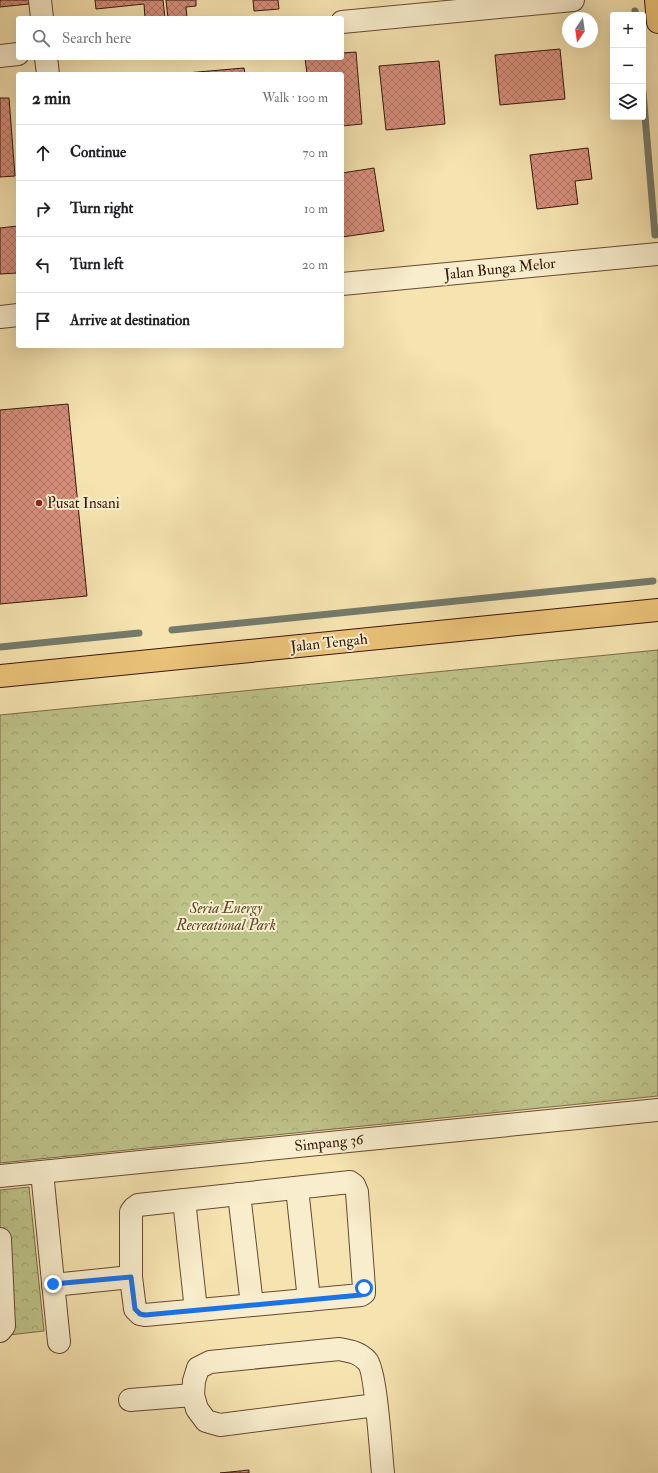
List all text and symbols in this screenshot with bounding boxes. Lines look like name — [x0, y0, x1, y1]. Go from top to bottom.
north arrow — [562, 12, 598, 48]
map controls — [610, 12, 646, 120]
button: + — [610, 12, 646, 48]
search box — [16, 16, 344, 60]
icon: search — [30, 27, 52, 49]
text: Search here — [62, 29, 131, 48]
button: − — [610, 48, 646, 84]
button: layers — [610, 84, 646, 120]
text: 2 min — [32, 88, 71, 109]
text: Walk · 100 m — [262, 90, 328, 106]
icon: ahead — [32, 142, 54, 164]
text: Continue — [70, 143, 126, 162]
text: 70 m — [303, 145, 328, 161]
icon: right — [32, 198, 54, 220]
text: Turn right — [70, 199, 133, 218]
text: 10 m — [304, 201, 328, 217]
icon: left — [32, 254, 54, 276]
street label: Jalan Bunga Melor — [442, 254, 557, 285]
text: Turn left — [70, 255, 124, 274]
text: 20 m — [302, 257, 328, 273]
icon: arrive — [32, 310, 54, 332]
text: Arrive at destination — [70, 311, 190, 330]
place label: Pusat Insani — [47, 494, 120, 513]
marker: Pusat Insani — [34, 498, 44, 508]
street label: Jalan Tengah — [288, 629, 369, 658]
park label: Seria Energy Recreational Park — [175, 899, 276, 935]
street label: Simpang 36 — [294, 1130, 366, 1157]
route end — [44, 1275, 62, 1293]
route start — [355, 1279, 373, 1297]

